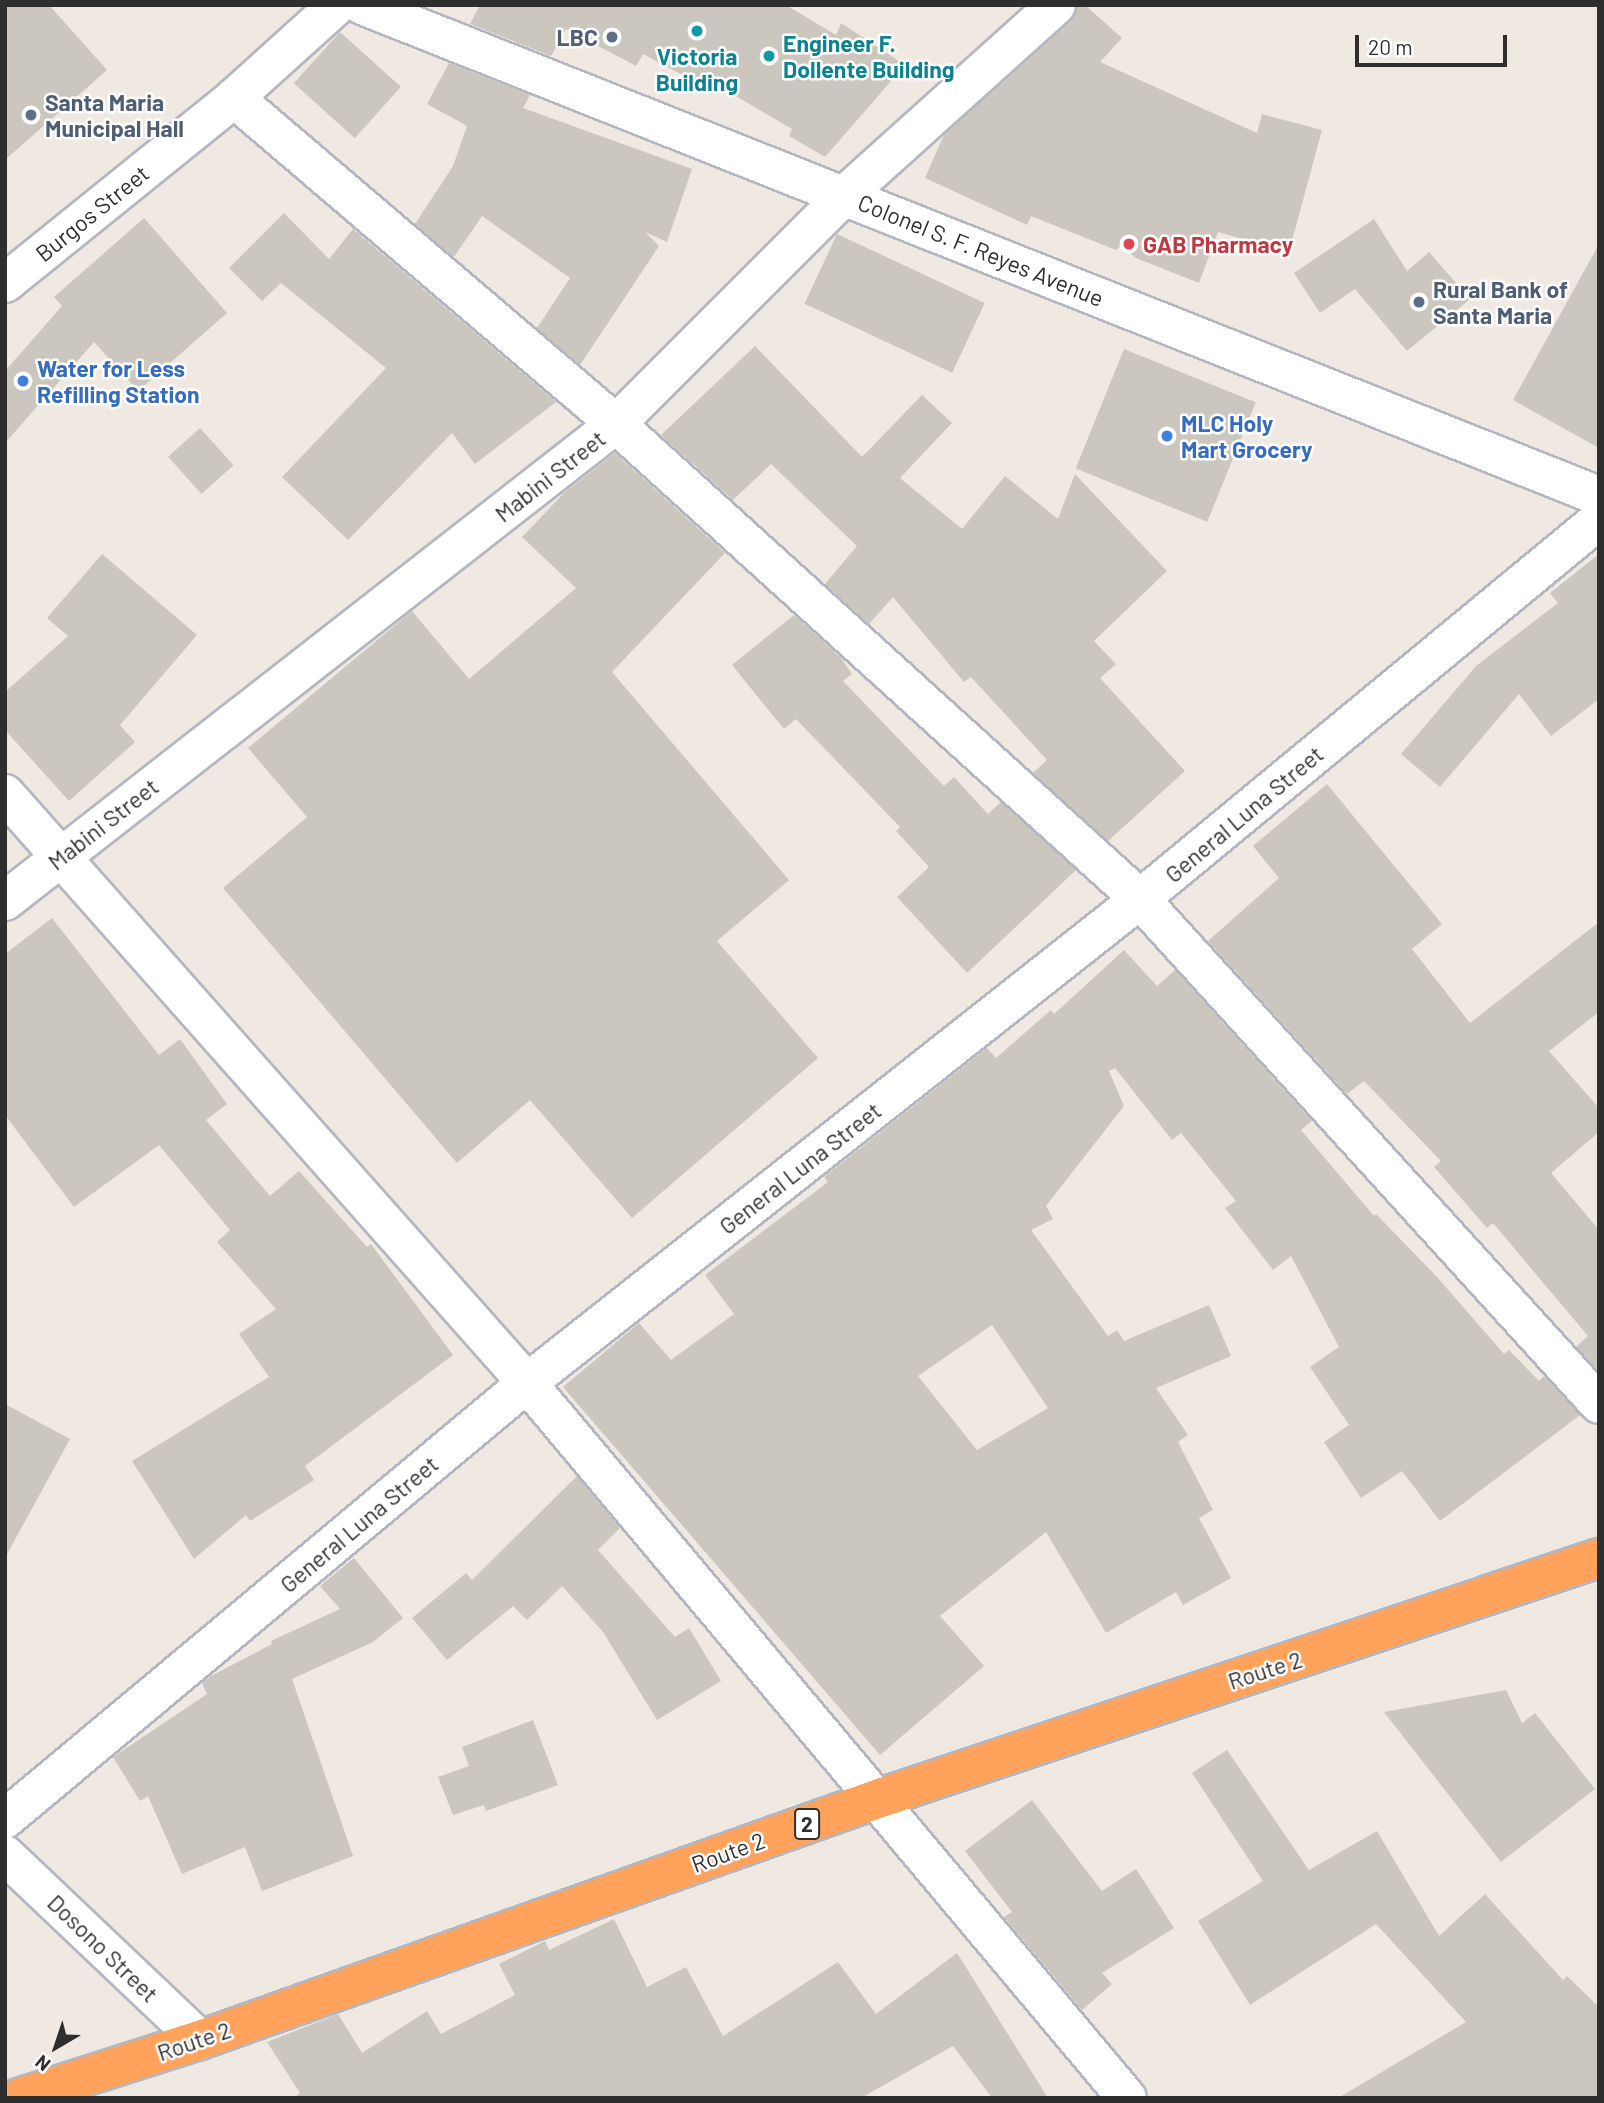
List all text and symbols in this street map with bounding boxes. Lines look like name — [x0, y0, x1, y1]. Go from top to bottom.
scale bar — [1359, 21, 1511, 65]
place label: LBC — [557, 23, 598, 51]
marker: Victoria Building — [689, 23, 705, 39]
marker: LBC — [604, 29, 620, 45]
place label: Engineer F. Dollente Building — [783, 29, 955, 83]
text: 20 m — [1368, 34, 1413, 59]
place label: Victoria Building — [656, 42, 738, 96]
marker: Engineer F. Dollente Building — [761, 48, 777, 64]
place label: Santa Maria Municipal Hall — [45, 88, 184, 142]
marker: Santa Maria Municipal Hall — [23, 107, 39, 123]
street label: Burgos Street — [30, 159, 154, 267]
street label: Colonel S. F. Reyes Avenue — [854, 188, 1108, 312]
place label: GAB Pharmacy — [1143, 230, 1293, 258]
marker: GAB Pharmacy — [1121, 236, 1137, 252]
place label: Rural Bank of Santa Maria — [1433, 275, 1568, 329]
marker: Rural Bank of Santa Maria — [1411, 294, 1427, 310]
place label: Water for Less Refilling Station — [37, 354, 200, 408]
marker: Water for Less Refilling Station — [15, 373, 31, 389]
place label: MLC Holy Mart Grocery — [1181, 409, 1313, 463]
street label: Mabini Street — [489, 424, 611, 528]
marker: MLC Holy Mart Grocery — [1159, 428, 1175, 444]
street label: General Luna Street — [1159, 740, 1329, 888]
street label: Mabini Street — [42, 772, 164, 876]
street label: General Luna Street — [714, 1096, 886, 1240]
street label: General Luna Street — [274, 1450, 444, 1598]
street label: Route 2 — [1225, 1645, 1305, 1695]
road number: 2 — [793, 1806, 821, 1842]
street label: Route 2 — [688, 1826, 768, 1878]
street label: Dosono Street — [42, 1889, 164, 2007]
north arrow — [21, 2012, 91, 2082]
street label: Route 2 — [154, 2016, 234, 2066]
text: N — [30, 2051, 55, 2077]

